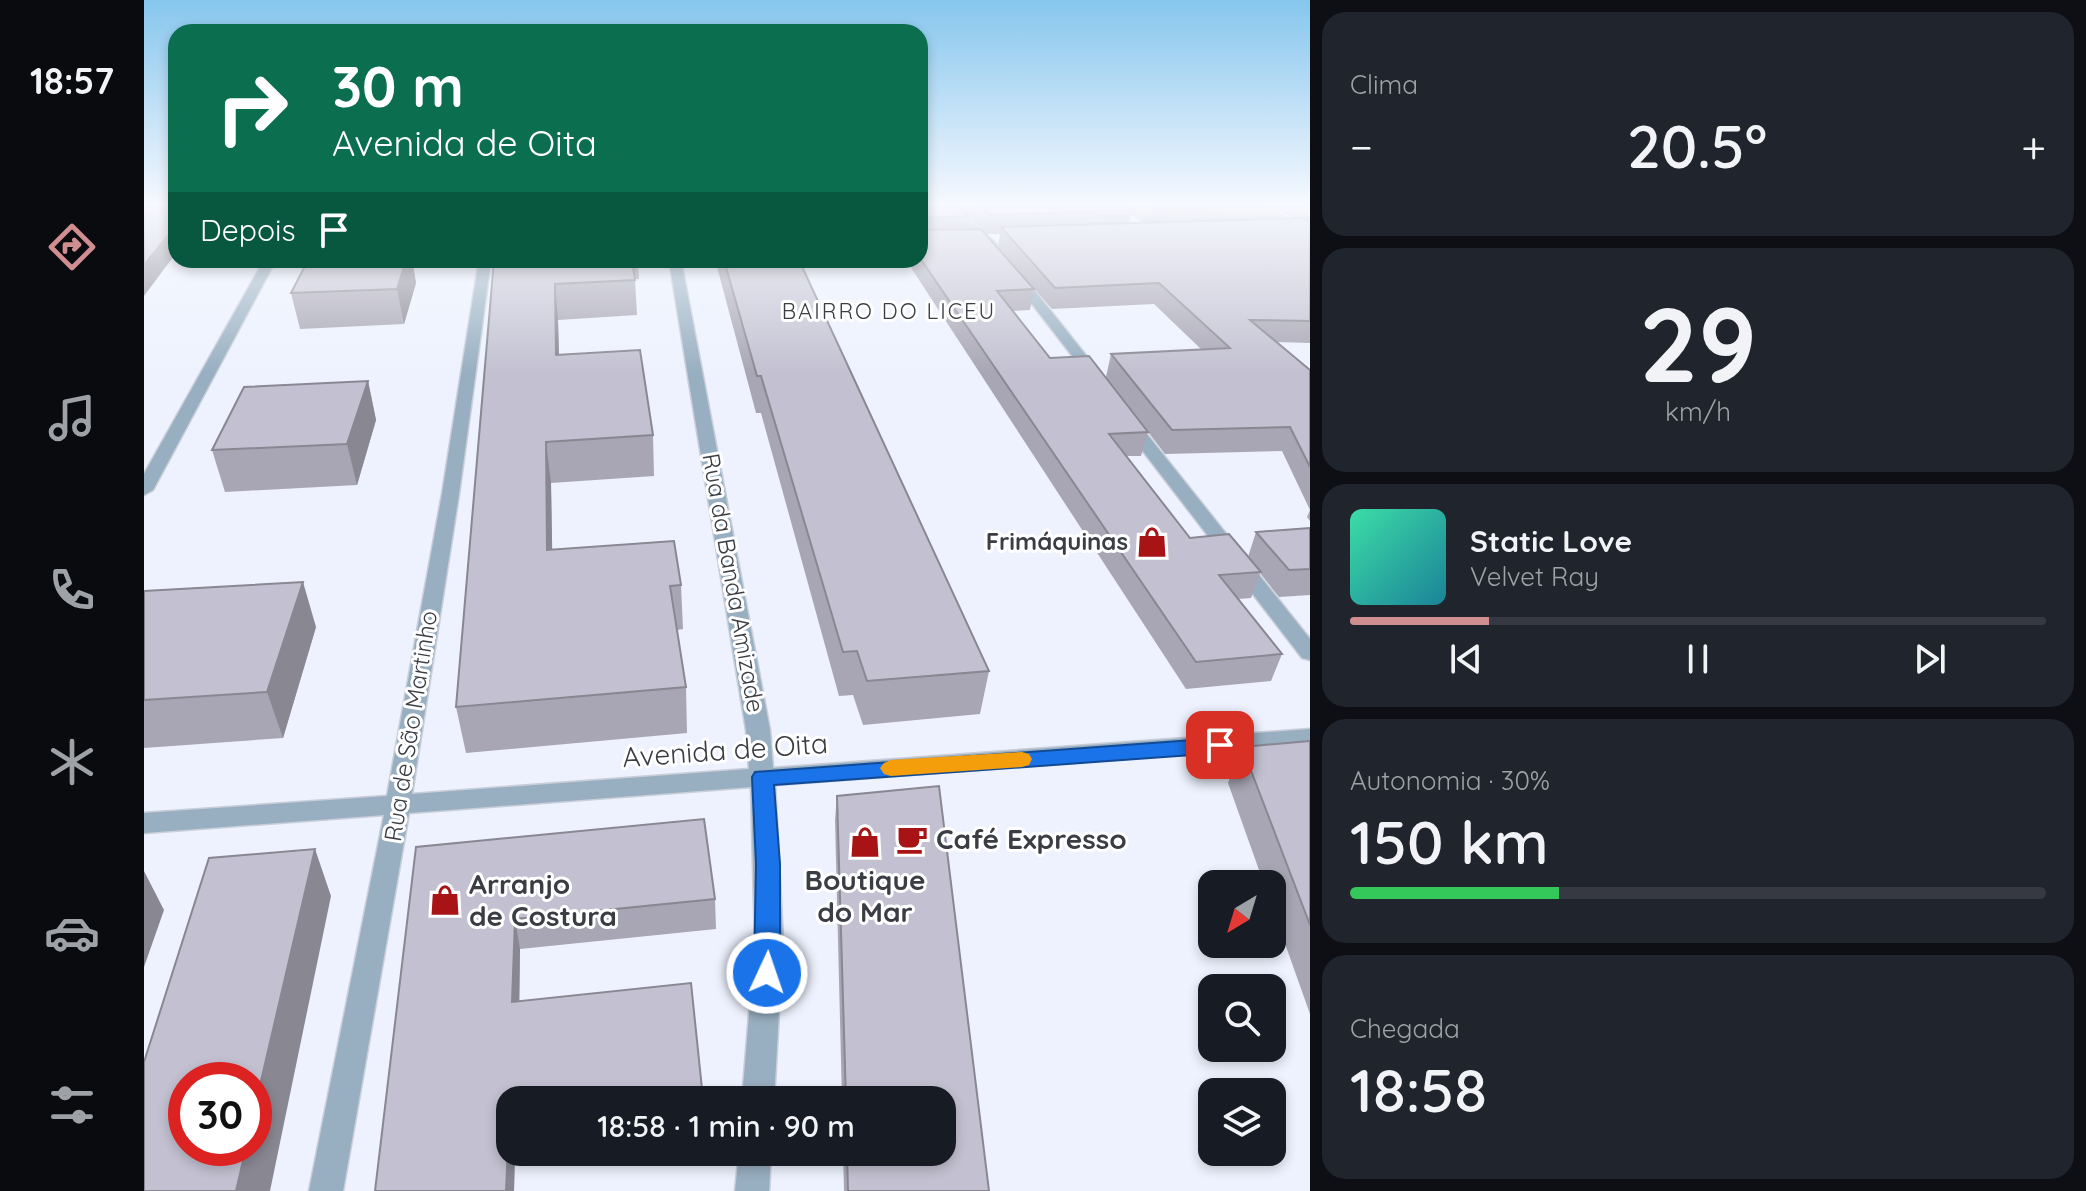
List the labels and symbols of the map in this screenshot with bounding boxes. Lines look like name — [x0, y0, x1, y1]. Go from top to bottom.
district label: BAIRRO DO LICEU — [782, 297, 996, 325]
street label: Rua da Banda Amizade — [696, 451, 772, 715]
shop icon: Frimáquinas — [1135, 525, 1169, 559]
place label: Frimáquinas — [986, 526, 1128, 556]
street label: Rua de São Martinho — [377, 608, 443, 843]
pin — [1186, 711, 1254, 779]
street label: Avenida de Oita — [621, 725, 829, 774]
place label: Café Expresso — [936, 821, 1127, 856]
cafe icon: Café Expresso — [895, 822, 929, 856]
shop icon: Boutique do Mar — [848, 825, 882, 859]
place label: Boutique do Mar — [805, 862, 925, 929]
place label: Arranjo de Costura — [469, 866, 617, 933]
north arrow — [1198, 870, 1286, 958]
shop icon: Arranjo de Costura — [428, 883, 462, 917]
position arrow — [725, 931, 809, 1015]
speed limit sign: 30 — [168, 1062, 272, 1166]

